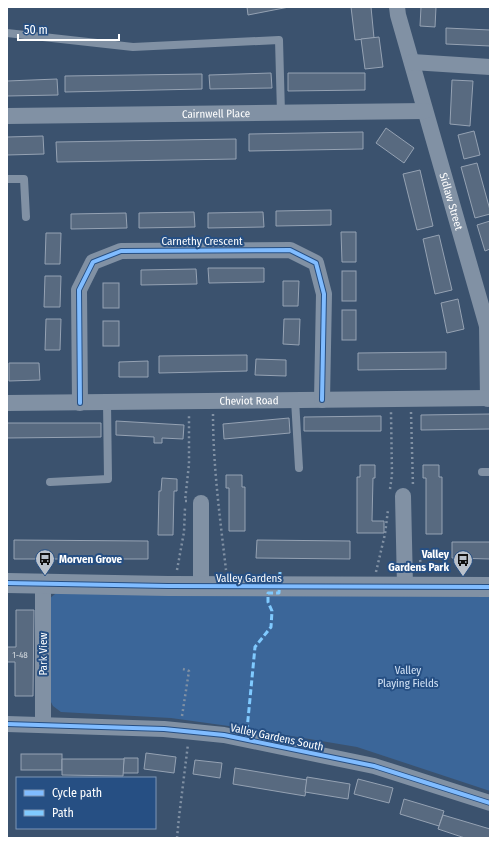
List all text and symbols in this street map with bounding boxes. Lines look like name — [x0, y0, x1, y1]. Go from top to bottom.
scale bar — [18, 16, 119, 42]
text: 50 m — [24, 23, 48, 37]
street label: Cairnwell Place — [182, 107, 250, 121]
street label: Sidlaw Street — [436, 171, 465, 232]
street label: Carnethy Crescent — [161, 235, 243, 248]
street label: Cheviot Road — [219, 394, 279, 408]
bus stop icon: Morven Grove — [34, 548, 56, 576]
place label: Valley Gardens Park — [388, 548, 450, 574]
bus stop icon: Valley Gardens Park — [452, 549, 474, 577]
place label: Morven Grove — [59, 553, 123, 566]
street label: Valley Gardens — [216, 572, 282, 585]
street label: Park View — [37, 632, 50, 676]
house number: 1-48 — [12, 650, 28, 660]
park label: Valley Playing Fields — [377, 664, 439, 690]
street label: Valley Gardens South — [229, 721, 325, 754]
legend — [16, 777, 156, 829]
text: Cycle path — [52, 786, 102, 800]
text: Path — [52, 806, 74, 820]

